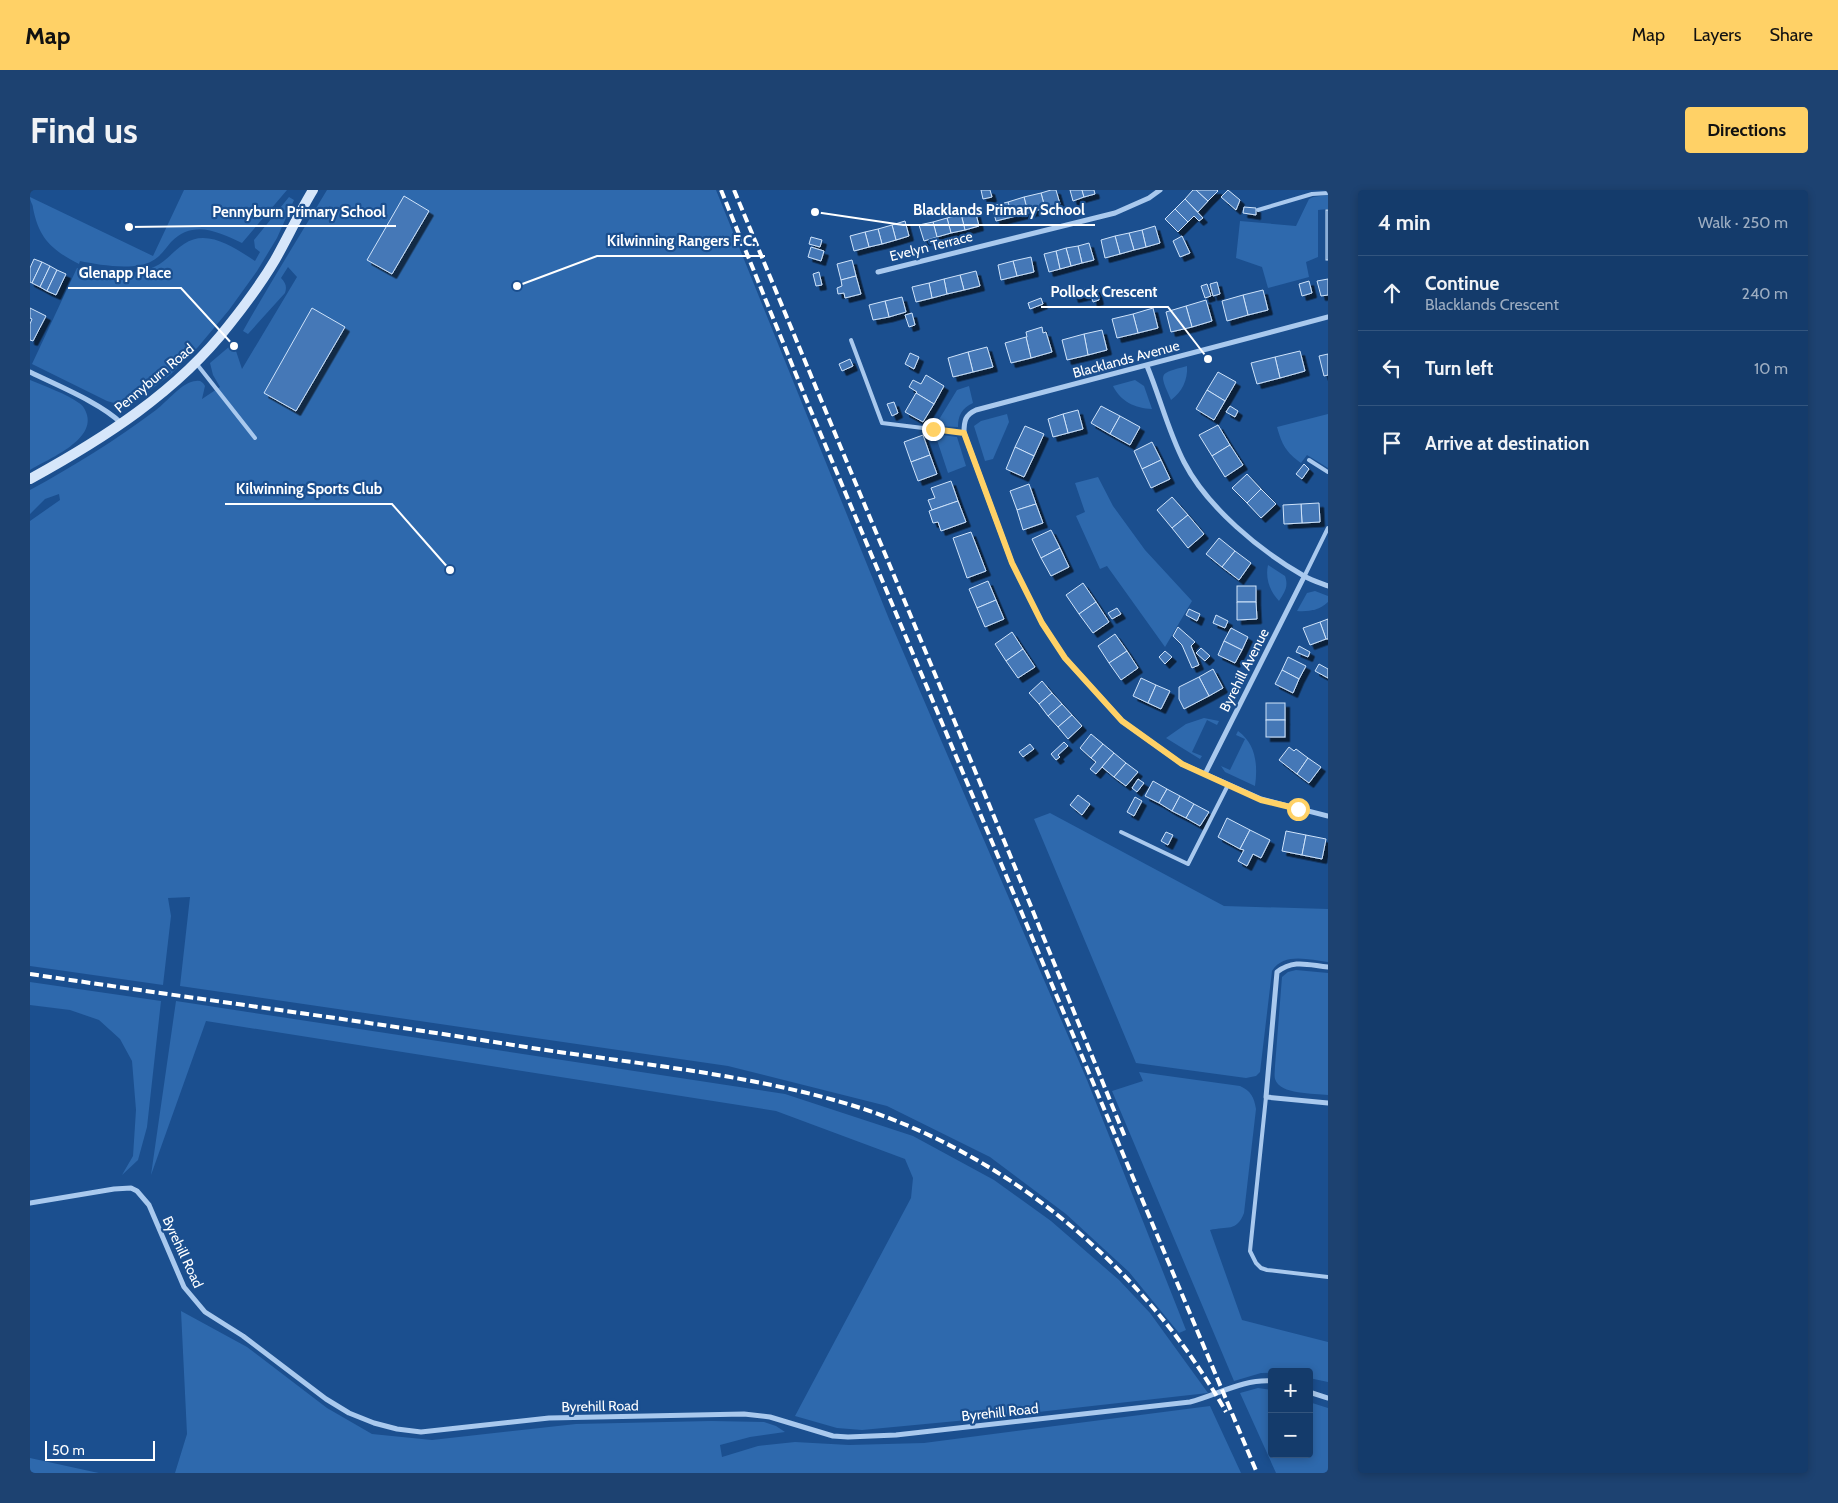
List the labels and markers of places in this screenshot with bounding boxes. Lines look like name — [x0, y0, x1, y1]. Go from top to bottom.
callout: Blacklands Primary School — [903, 195, 1095, 225]
callout: Pennyburn Primary School — [203, 196, 396, 226]
callout: Kilwinning Rangers F.C. — [597, 226, 765, 256]
callout: Glenapp Place — [68, 258, 181, 288]
callout: Pollock Crescent — [1041, 277, 1168, 307]
callout: Kilwinning Sports Club — [225, 474, 392, 504]

